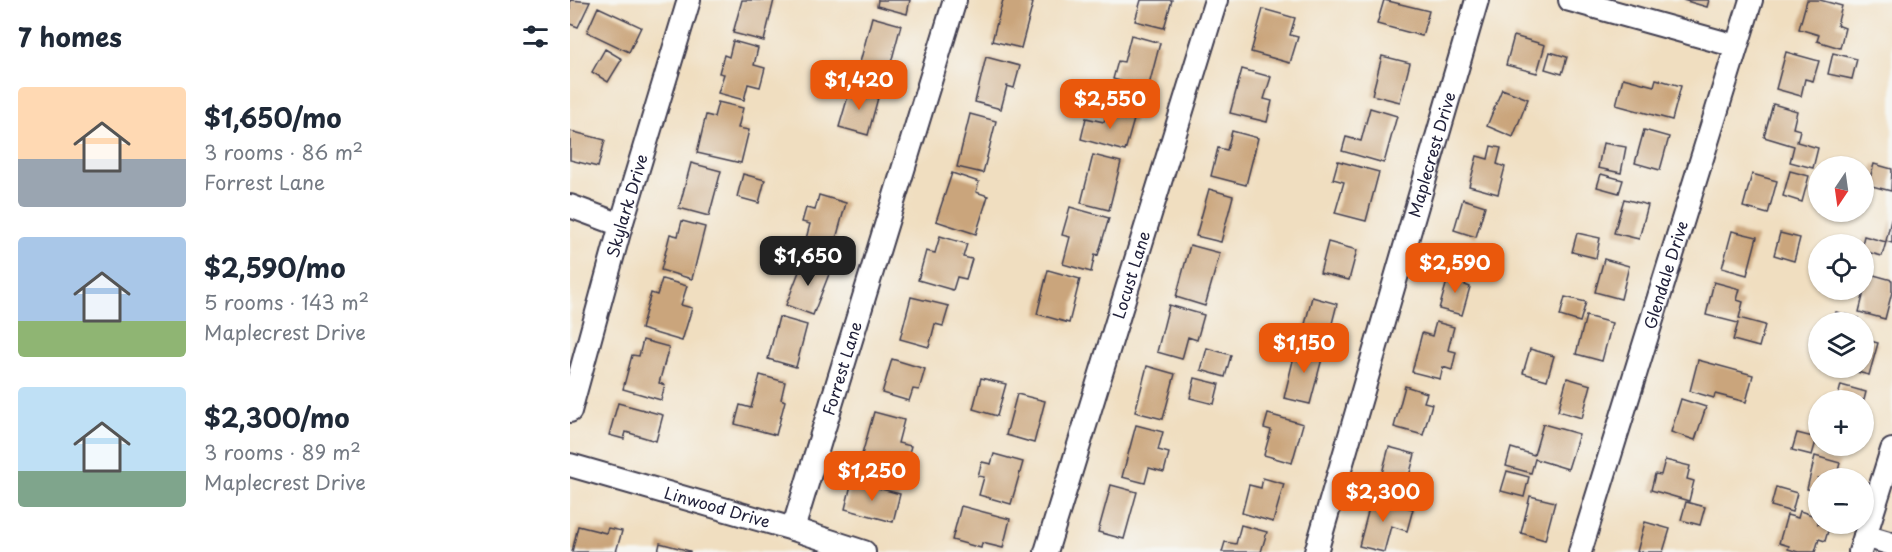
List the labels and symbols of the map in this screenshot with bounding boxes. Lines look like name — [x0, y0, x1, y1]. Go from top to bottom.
pin: $1,420 — [810, 60, 908, 111]
pin: $2,550 — [1061, 79, 1159, 130]
street label: Maplecrest Drive — [1401, 89, 1461, 220]
street label: Skylark Drive — [600, 151, 653, 260]
north arrow — [1808, 156, 1874, 222]
street label: Glendale Drive — [1637, 217, 1693, 332]
street label: Locust Lane — [1106, 228, 1155, 321]
pin: $1,650 — [759, 236, 857, 287]
pin: $2,590 — [1406, 243, 1504, 294]
street label: Forrest Lane — [816, 318, 867, 418]
pin: $1,150 — [1255, 323, 1353, 374]
pin: $1,250 — [823, 451, 921, 502]
pin: $2,300 — [1334, 472, 1432, 523]
street label: Linwood Drive — [662, 480, 773, 533]

